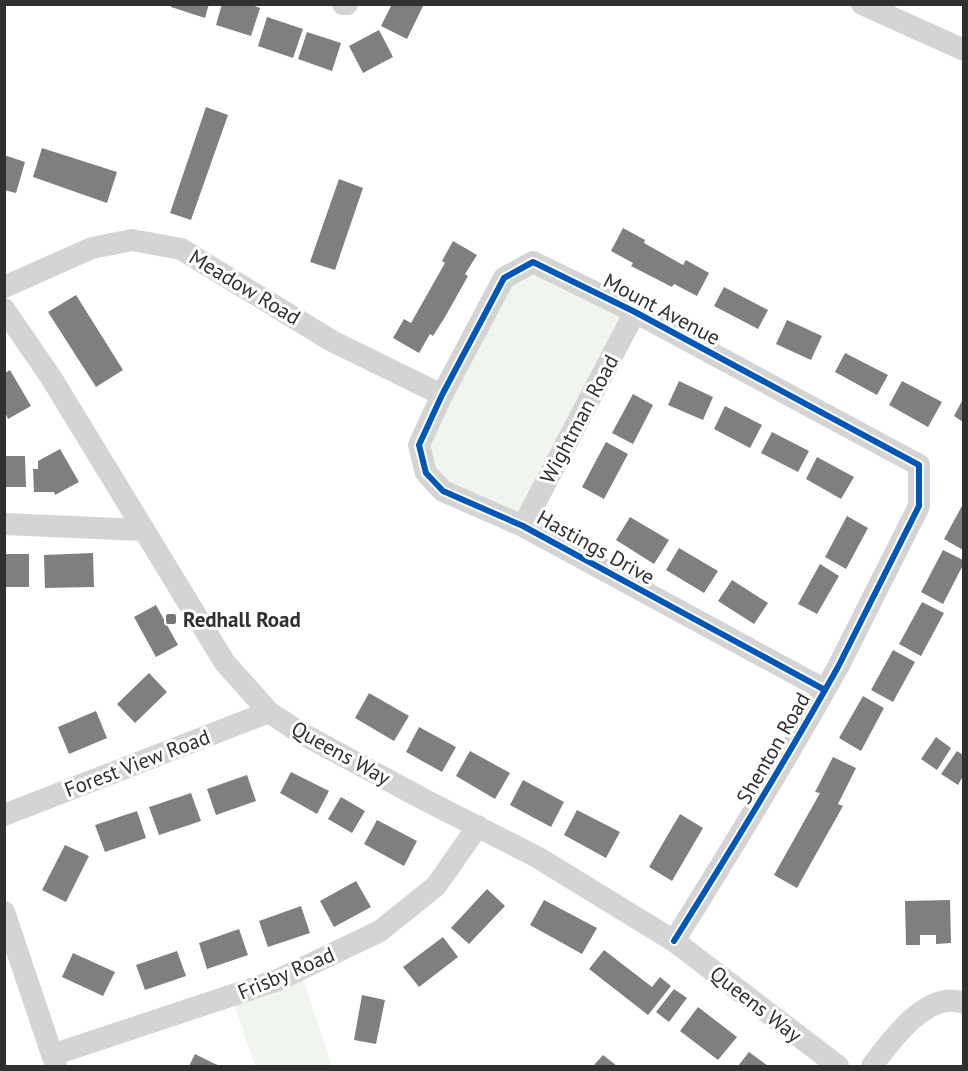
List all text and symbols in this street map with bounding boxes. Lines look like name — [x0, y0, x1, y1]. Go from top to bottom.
street label: Meadow Road — [184, 243, 306, 331]
street label: Mount Avenue — [599, 267, 725, 351]
street label: Wightman Road — [534, 350, 624, 488]
street label: Hastings Drive — [532, 504, 660, 590]
place label: Redhall Road — [183, 606, 301, 633]
marker: Redhall Road — [164, 612, 178, 626]
street label: Shenton Road — [730, 687, 816, 809]
street label: Queens Way — [287, 715, 395, 791]
street label: Forest View Road — [60, 723, 214, 803]
street label: Frisby Road — [233, 941, 339, 1005]
street label: Queens Way — [705, 960, 807, 1048]

